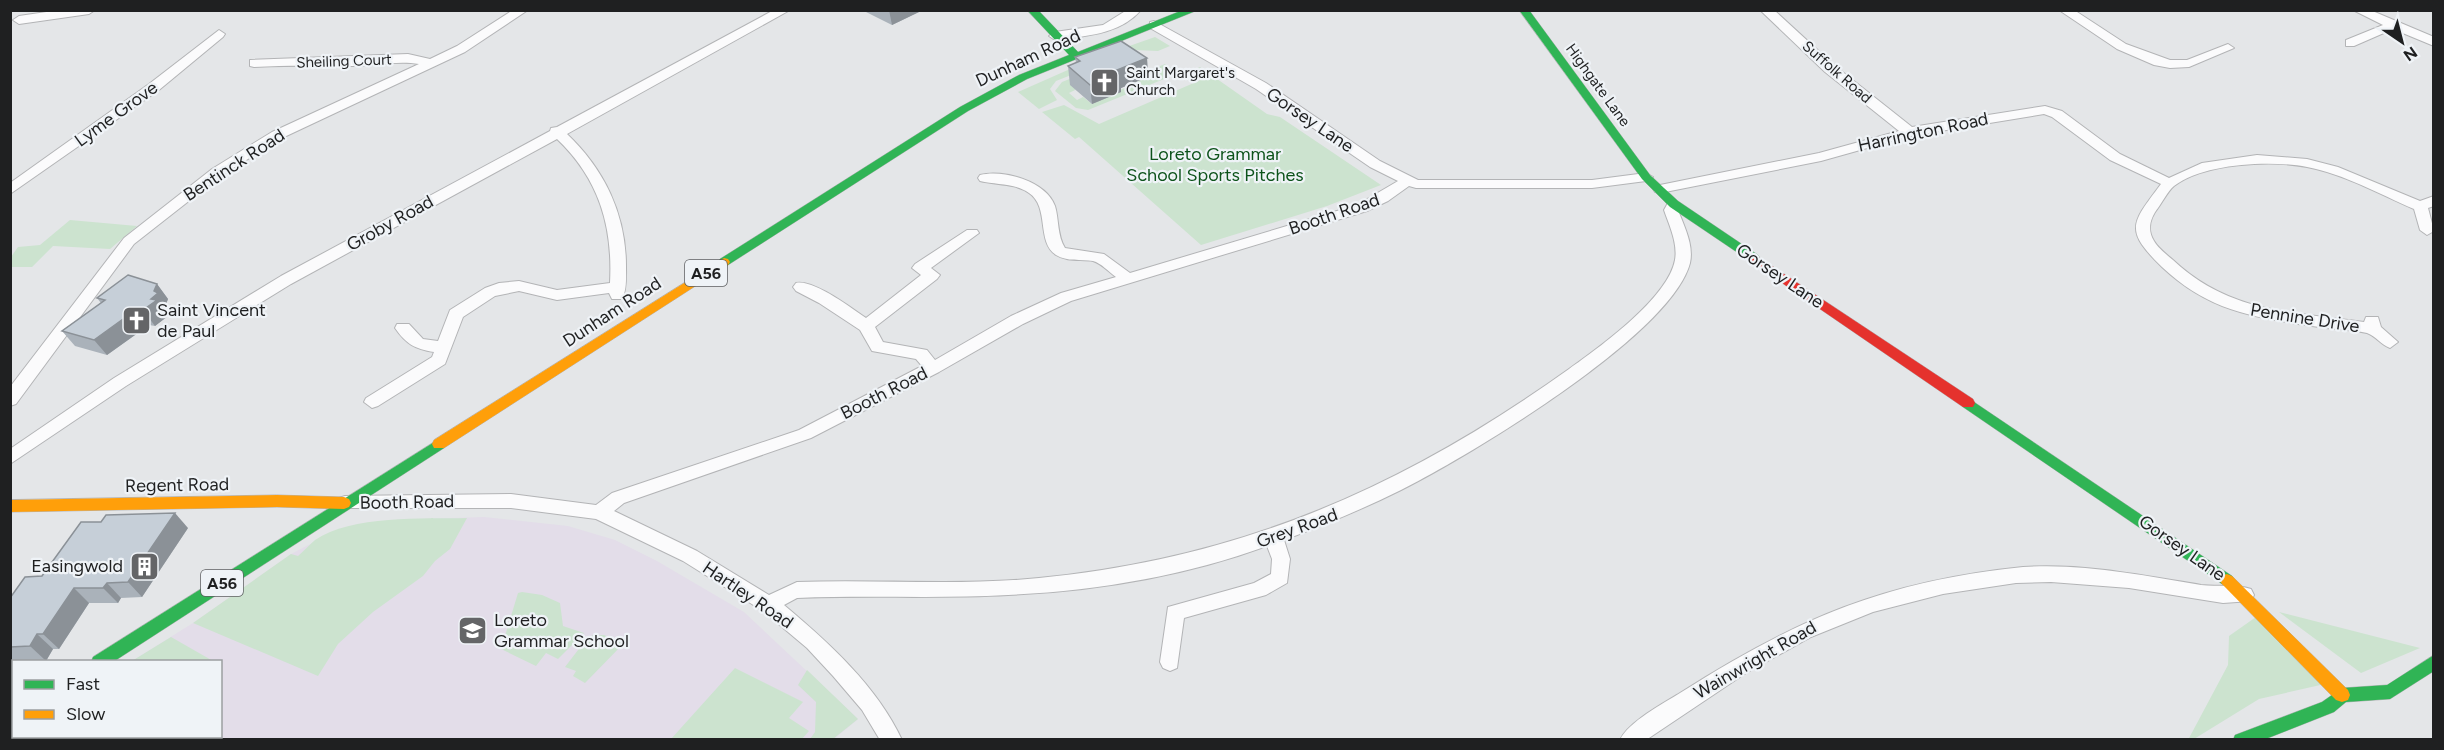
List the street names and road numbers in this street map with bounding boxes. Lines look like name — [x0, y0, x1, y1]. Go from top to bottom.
street label: Dunham Road — [972, 24, 1084, 92]
street label: Suffolk Road — [1799, 37, 1875, 107]
street label: Highgate Lane — [1562, 40, 1634, 130]
street label: Sheiling Court — [296, 50, 392, 72]
street label: Lyme Grove — [70, 76, 162, 151]
street label: Gorsey Lane — [1262, 83, 1358, 157]
street label: Harrington Road — [1856, 107, 1990, 157]
street label: Bentinck Road — [179, 124, 289, 206]
street label: Booth Road — [1286, 188, 1382, 240]
street label: Groby Road — [343, 190, 437, 256]
street label: Gorsey Lane — [1732, 239, 1828, 313]
road number: A56 — [685, 260, 727, 286]
street label: Dunham Road — [559, 272, 665, 352]
street label: Pennine Drive — [2249, 299, 2361, 338]
street label: Booth Road — [837, 362, 931, 424]
street label: Regent Road — [125, 473, 229, 497]
street label: Booth Road — [360, 490, 454, 514]
street label: Grey Road — [1253, 503, 1341, 553]
street label: Gorsey Lane — [2135, 510, 2230, 586]
street label: Hartley Road — [699, 557, 797, 633]
road number: A56 — [201, 570, 243, 596]
street label: Wainwright Road — [1690, 616, 1820, 704]

